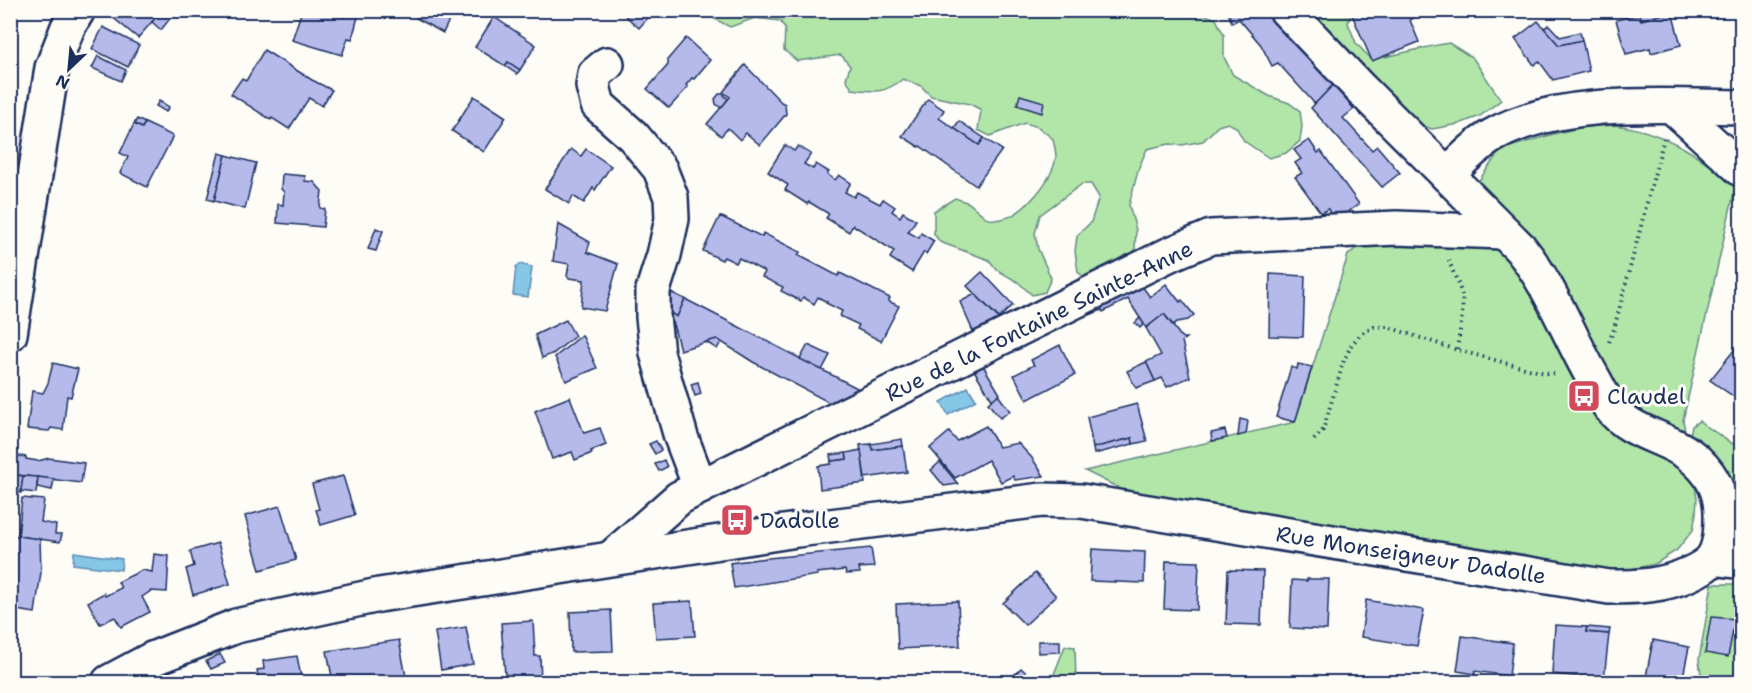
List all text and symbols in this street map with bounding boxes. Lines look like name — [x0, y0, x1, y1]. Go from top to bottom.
north arrow — [39, 39, 99, 99]
text: N — [52, 70, 73, 94]
street label: Rue de la Fontaine Sainte-Anne — [881, 234, 1197, 408]
bus stop icon: Claudel — [1566, 378, 1602, 414]
place label: Claudel — [1607, 382, 1686, 411]
bus stop icon: Dadolle — [719, 502, 755, 538]
place label: Dadolle — [760, 506, 840, 535]
street label: Rue Monseigneur Dadolle — [1274, 519, 1548, 591]

